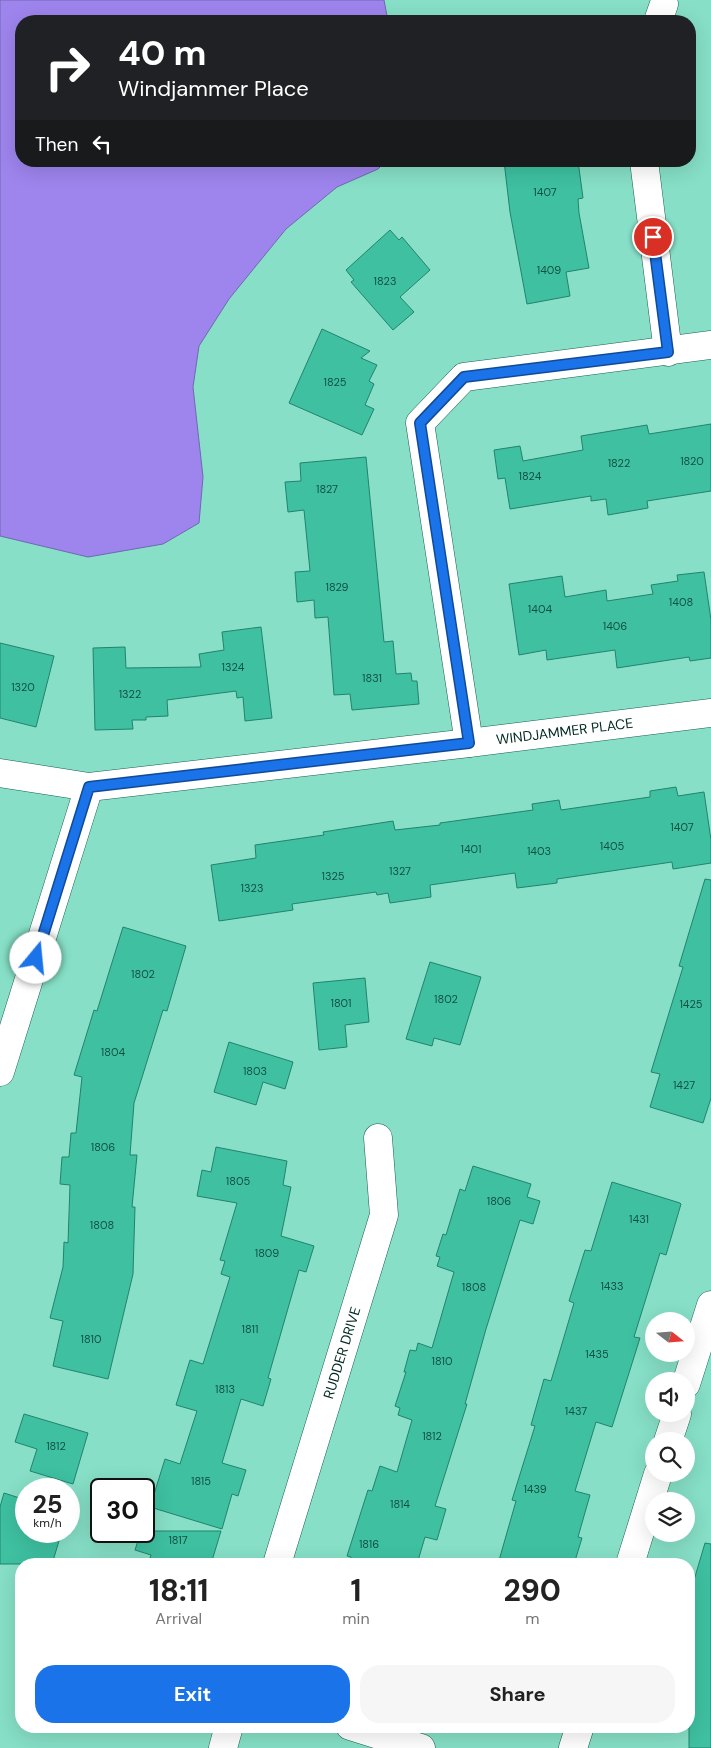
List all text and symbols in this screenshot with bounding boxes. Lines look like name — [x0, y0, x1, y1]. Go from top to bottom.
text: 40 m — [118, 30, 207, 76]
icon: right — [35, 35, 100, 100]
text: Windjammer Place — [118, 74, 309, 103]
icon: left — [88, 130, 116, 158]
text: Then — [35, 132, 78, 157]
house number: 1407 — [533, 185, 557, 199]
pin — [632, 216, 674, 258]
icon: arrive — [639, 223, 667, 251]
house number: 1409 — [537, 263, 561, 277]
house number: 1823 — [374, 274, 396, 288]
house number: 1825 — [324, 375, 347, 389]
house number: 1820 — [680, 454, 704, 468]
house number: 1822 — [608, 456, 630, 470]
house number: 1824 — [519, 469, 542, 483]
house number: 1827 — [316, 482, 338, 496]
house number: 1829 — [325, 580, 349, 594]
house number: 1408 — [669, 595, 693, 609]
house number: 1404 — [528, 602, 552, 616]
house number: 1406 — [603, 619, 627, 633]
house number: 1324 — [222, 660, 245, 674]
house number: 1831 — [362, 671, 382, 685]
house number: 1320 — [11, 680, 35, 694]
house number: 1322 — [119, 687, 141, 701]
street label: WINDJAMMER PLACE — [495, 714, 634, 749]
house number: 1407 — [670, 820, 694, 834]
house number: 1405 — [600, 839, 624, 853]
house number: 1401 — [460, 842, 482, 856]
house number: 1403 — [527, 844, 551, 858]
house number: 1327 — [389, 864, 411, 878]
house number: 1325 — [322, 869, 345, 883]
house number: 1323 — [241, 881, 263, 895]
position arrow — [9, 931, 61, 983]
house number: 1802 — [131, 967, 155, 981]
house number: 1802 — [434, 992, 458, 1006]
house number: 1801 — [330, 996, 352, 1010]
house number: 1425 — [679, 997, 703, 1011]
house number: 1804 — [101, 1045, 125, 1059]
house number: 1803 — [243, 1064, 267, 1078]
house number: 1427 — [673, 1078, 695, 1092]
house number: 1806 — [91, 1140, 115, 1154]
house number: 1805 — [226, 1174, 250, 1188]
house number: 1806 — [487, 1194, 511, 1208]
house number: 1431 — [629, 1212, 649, 1226]
house number: 1808 — [90, 1218, 114, 1232]
house number: 1809 — [255, 1246, 279, 1260]
house number: 1433 — [600, 1279, 624, 1293]
house number: 1808 — [462, 1280, 486, 1294]
street label: RUDDER DRIVE — [319, 1304, 364, 1401]
north arrow — [645, 1312, 695, 1362]
map controls — [645, 1312, 695, 1542]
house number: 1811 — [242, 1322, 258, 1336]
house number: 1810 — [81, 1332, 101, 1346]
house number: 1435 — [585, 1347, 609, 1361]
house number: 1810 — [432, 1354, 452, 1368]
button: sound — [645, 1372, 695, 1422]
house number: 1813 — [215, 1382, 235, 1396]
house number: 1437 — [565, 1404, 587, 1418]
house number: 1812 — [422, 1429, 442, 1443]
button: search — [645, 1432, 695, 1482]
house number: 1812 — [46, 1439, 66, 1453]
house number: 1815 — [191, 1474, 211, 1488]
speed limit sign: 30 — [90, 1478, 155, 1543]
house number: 1439 — [523, 1482, 547, 1496]
text: 25 — [33, 1488, 62, 1521]
button: layers — [645, 1492, 695, 1542]
house number: 1814 — [390, 1497, 410, 1511]
text: km/h — [33, 1515, 62, 1531]
house number: 1817 — [168, 1533, 188, 1547]
house number: 1816 — [359, 1537, 379, 1551]
text: 18:11 — [149, 1571, 208, 1610]
text: 1 — [351, 1571, 361, 1610]
text: 290 — [504, 1571, 561, 1610]
text: Arrival — [155, 1608, 202, 1629]
text: min — [342, 1608, 370, 1629]
text: m — [525, 1608, 539, 1629]
button: Exit — [35, 1665, 350, 1723]
button: Share — [360, 1665, 675, 1723]

